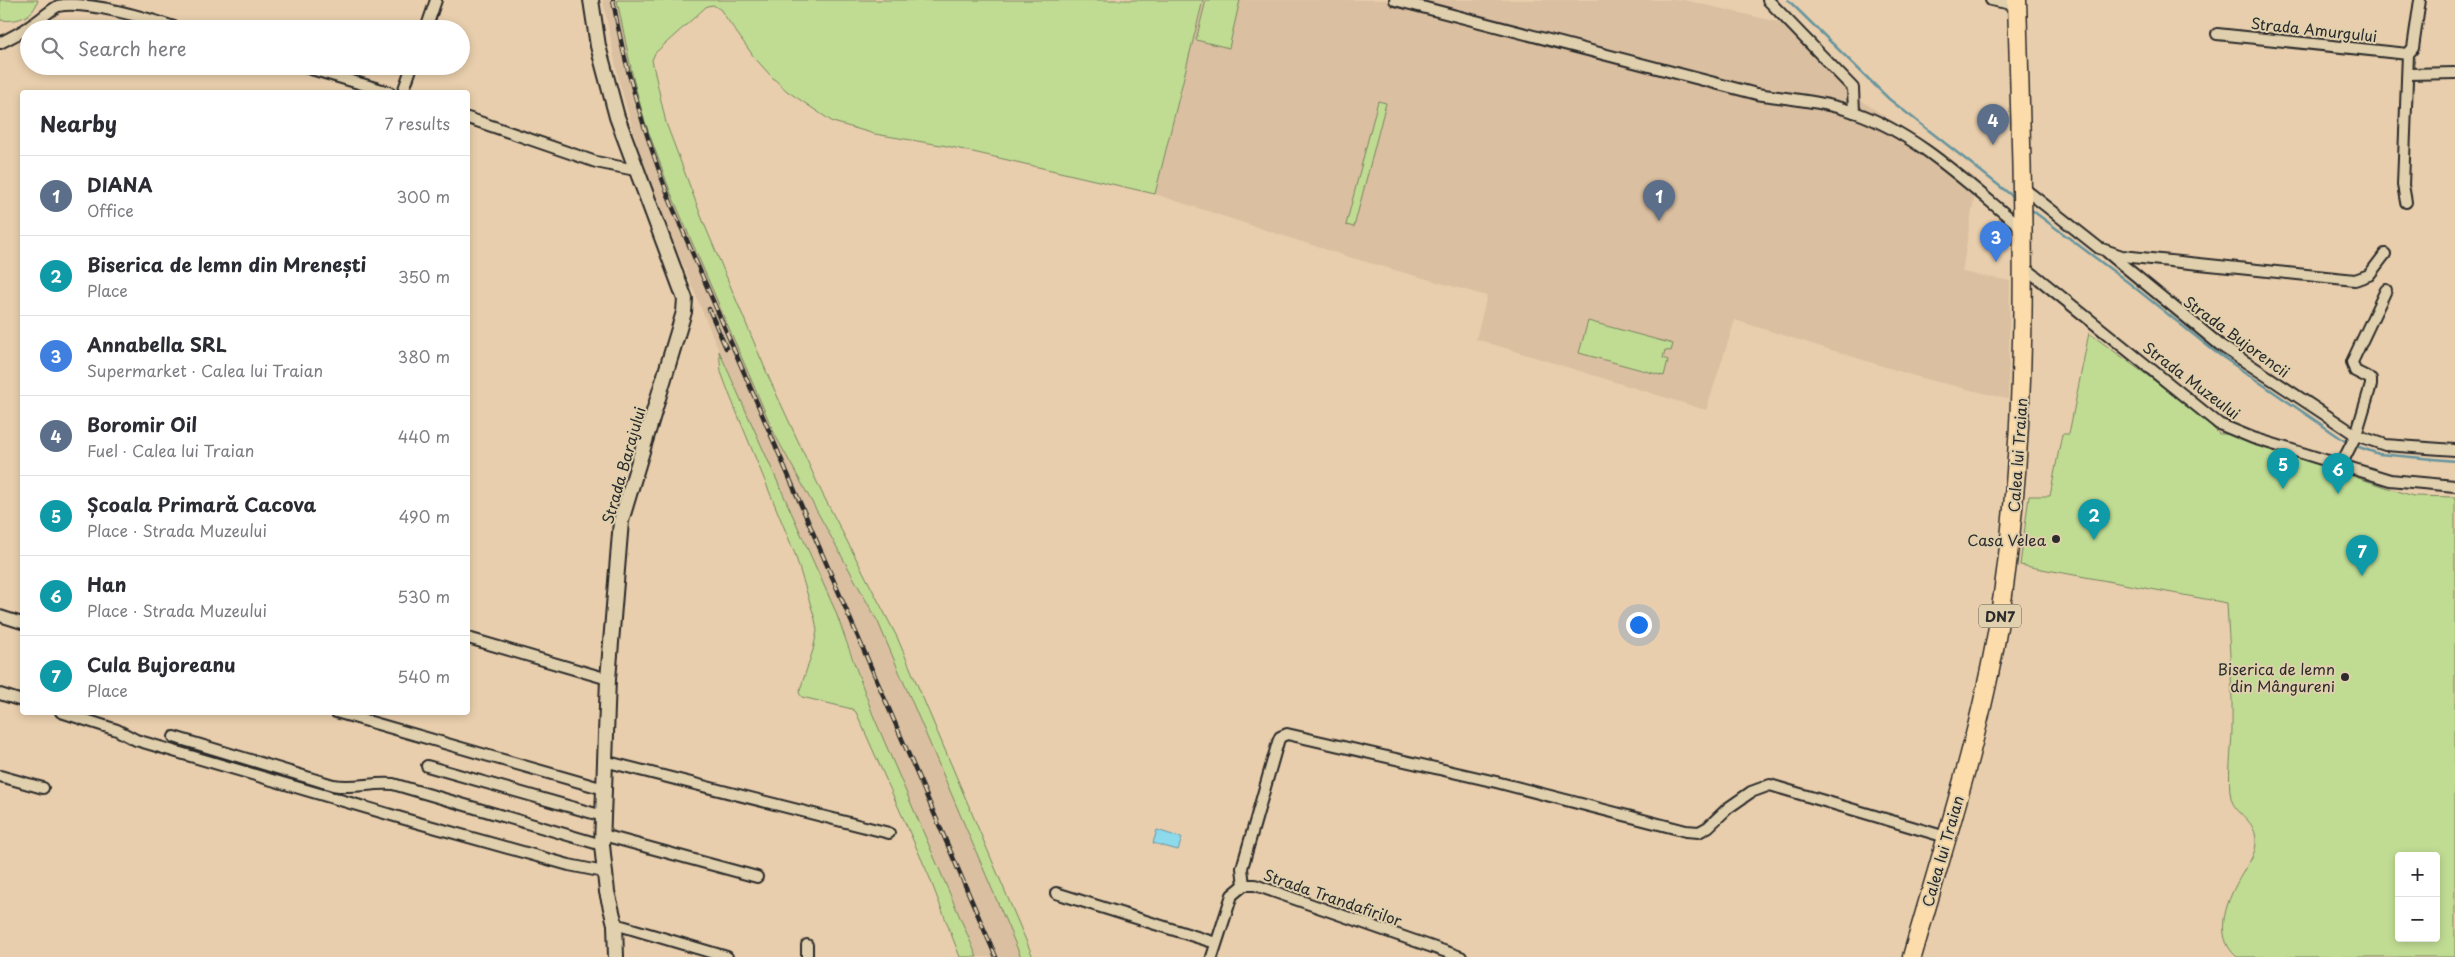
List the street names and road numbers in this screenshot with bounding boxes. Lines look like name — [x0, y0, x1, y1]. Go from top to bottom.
street label: Strada Amurgului — [2250, 11, 2378, 47]
street label: Strada Bujorencii — [2179, 290, 2295, 382]
street label: Strada Muzeului — [2138, 336, 2246, 424]
street label: Calea lui Traian — [2002, 397, 2032, 513]
street label: Strada Barajului — [595, 404, 651, 526]
road number: DN7 — [1979, 604, 2021, 628]
street label: Calea lui Traian — [1915, 793, 1969, 909]
street label: Strada Trandafirilor — [1261, 863, 1405, 931]

